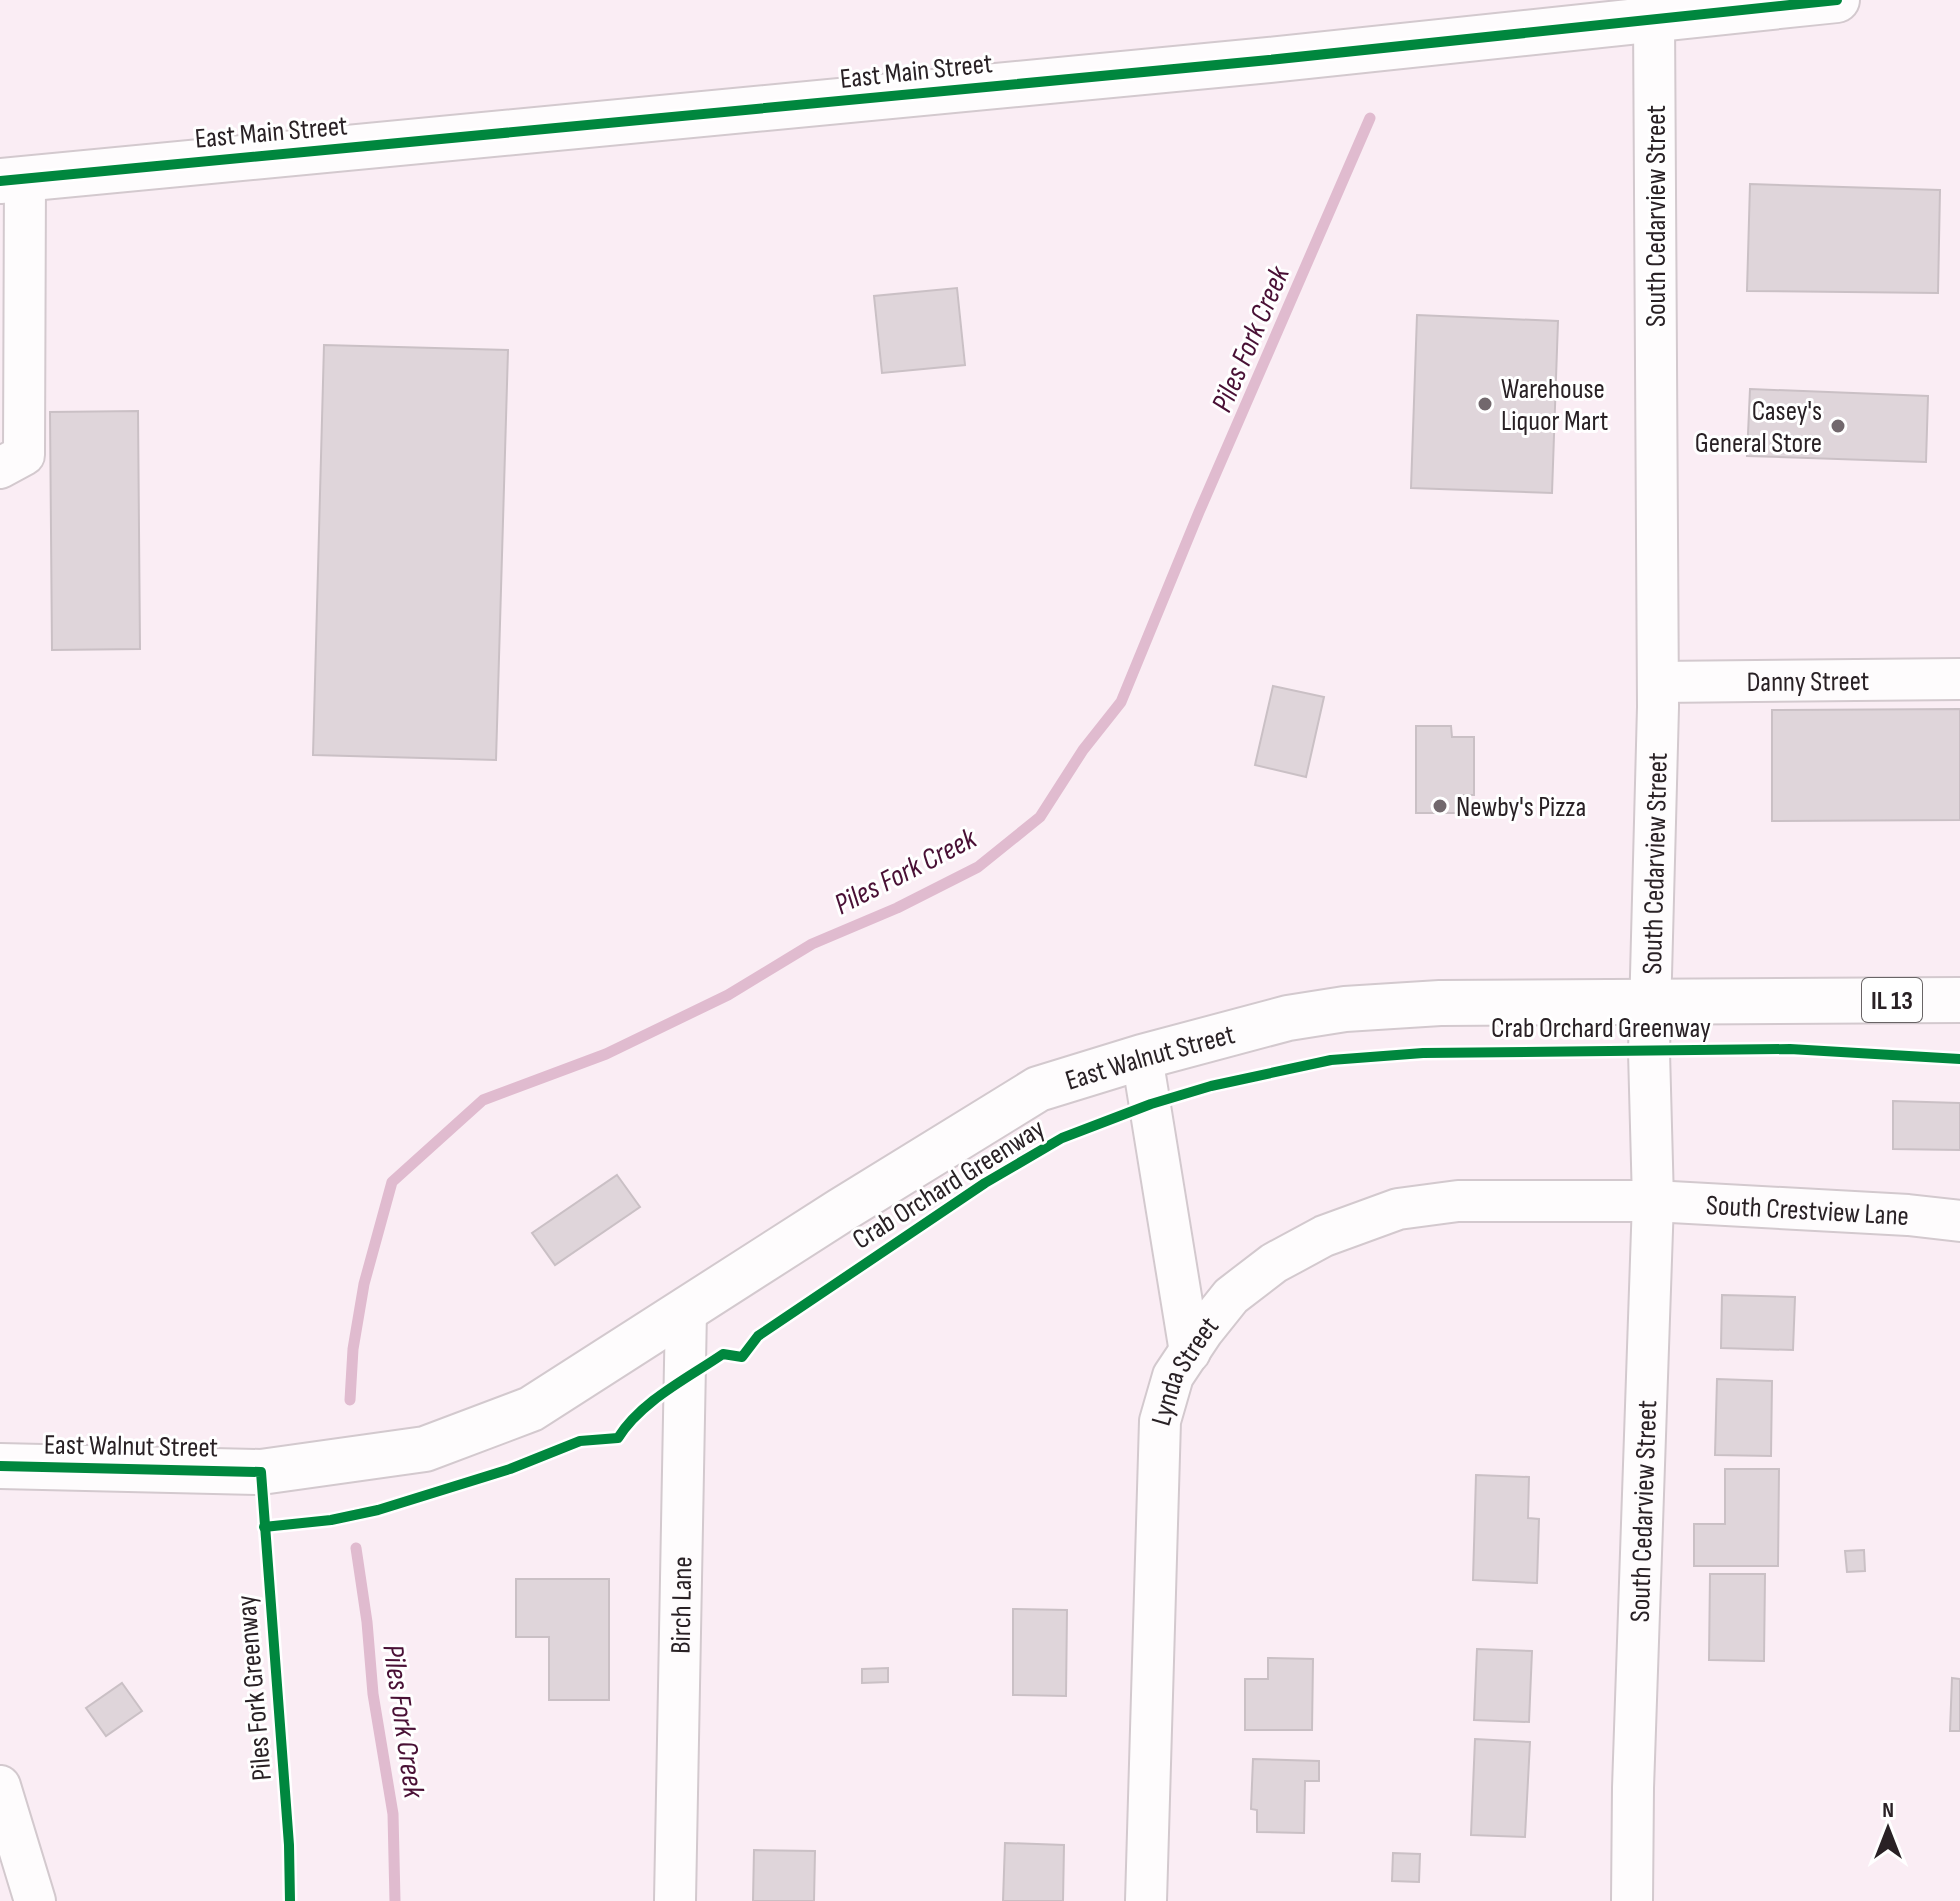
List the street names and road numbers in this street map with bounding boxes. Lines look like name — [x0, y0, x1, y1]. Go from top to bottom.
street label: East Main Street — [838, 47, 994, 96]
street label: South Cedarview Street — [1640, 105, 1673, 327]
street label: East Main Street — [193, 109, 349, 156]
street label: Danny Street — [1747, 665, 1869, 699]
street label: South Cedarview Street — [1636, 752, 1675, 975]
road number: IL 13 — [1862, 978, 1922, 1022]
street label: Crab Orchard Greenway — [1491, 1012, 1711, 1045]
street label: East Walnut Street — [1062, 1018, 1238, 1098]
street label: Crab Orchard Greenway — [847, 1112, 1051, 1257]
street label: South Crestview Lane — [1705, 1189, 1910, 1233]
street label: Lynda Street — [1145, 1311, 1226, 1429]
street label: South Cedarview Street — [1624, 1400, 1664, 1623]
street label: East Walnut Street — [44, 1428, 218, 1465]
street label: Birch Lane — [665, 1556, 699, 1654]
street label: Piles Fork Greenway — [230, 1594, 279, 1782]

